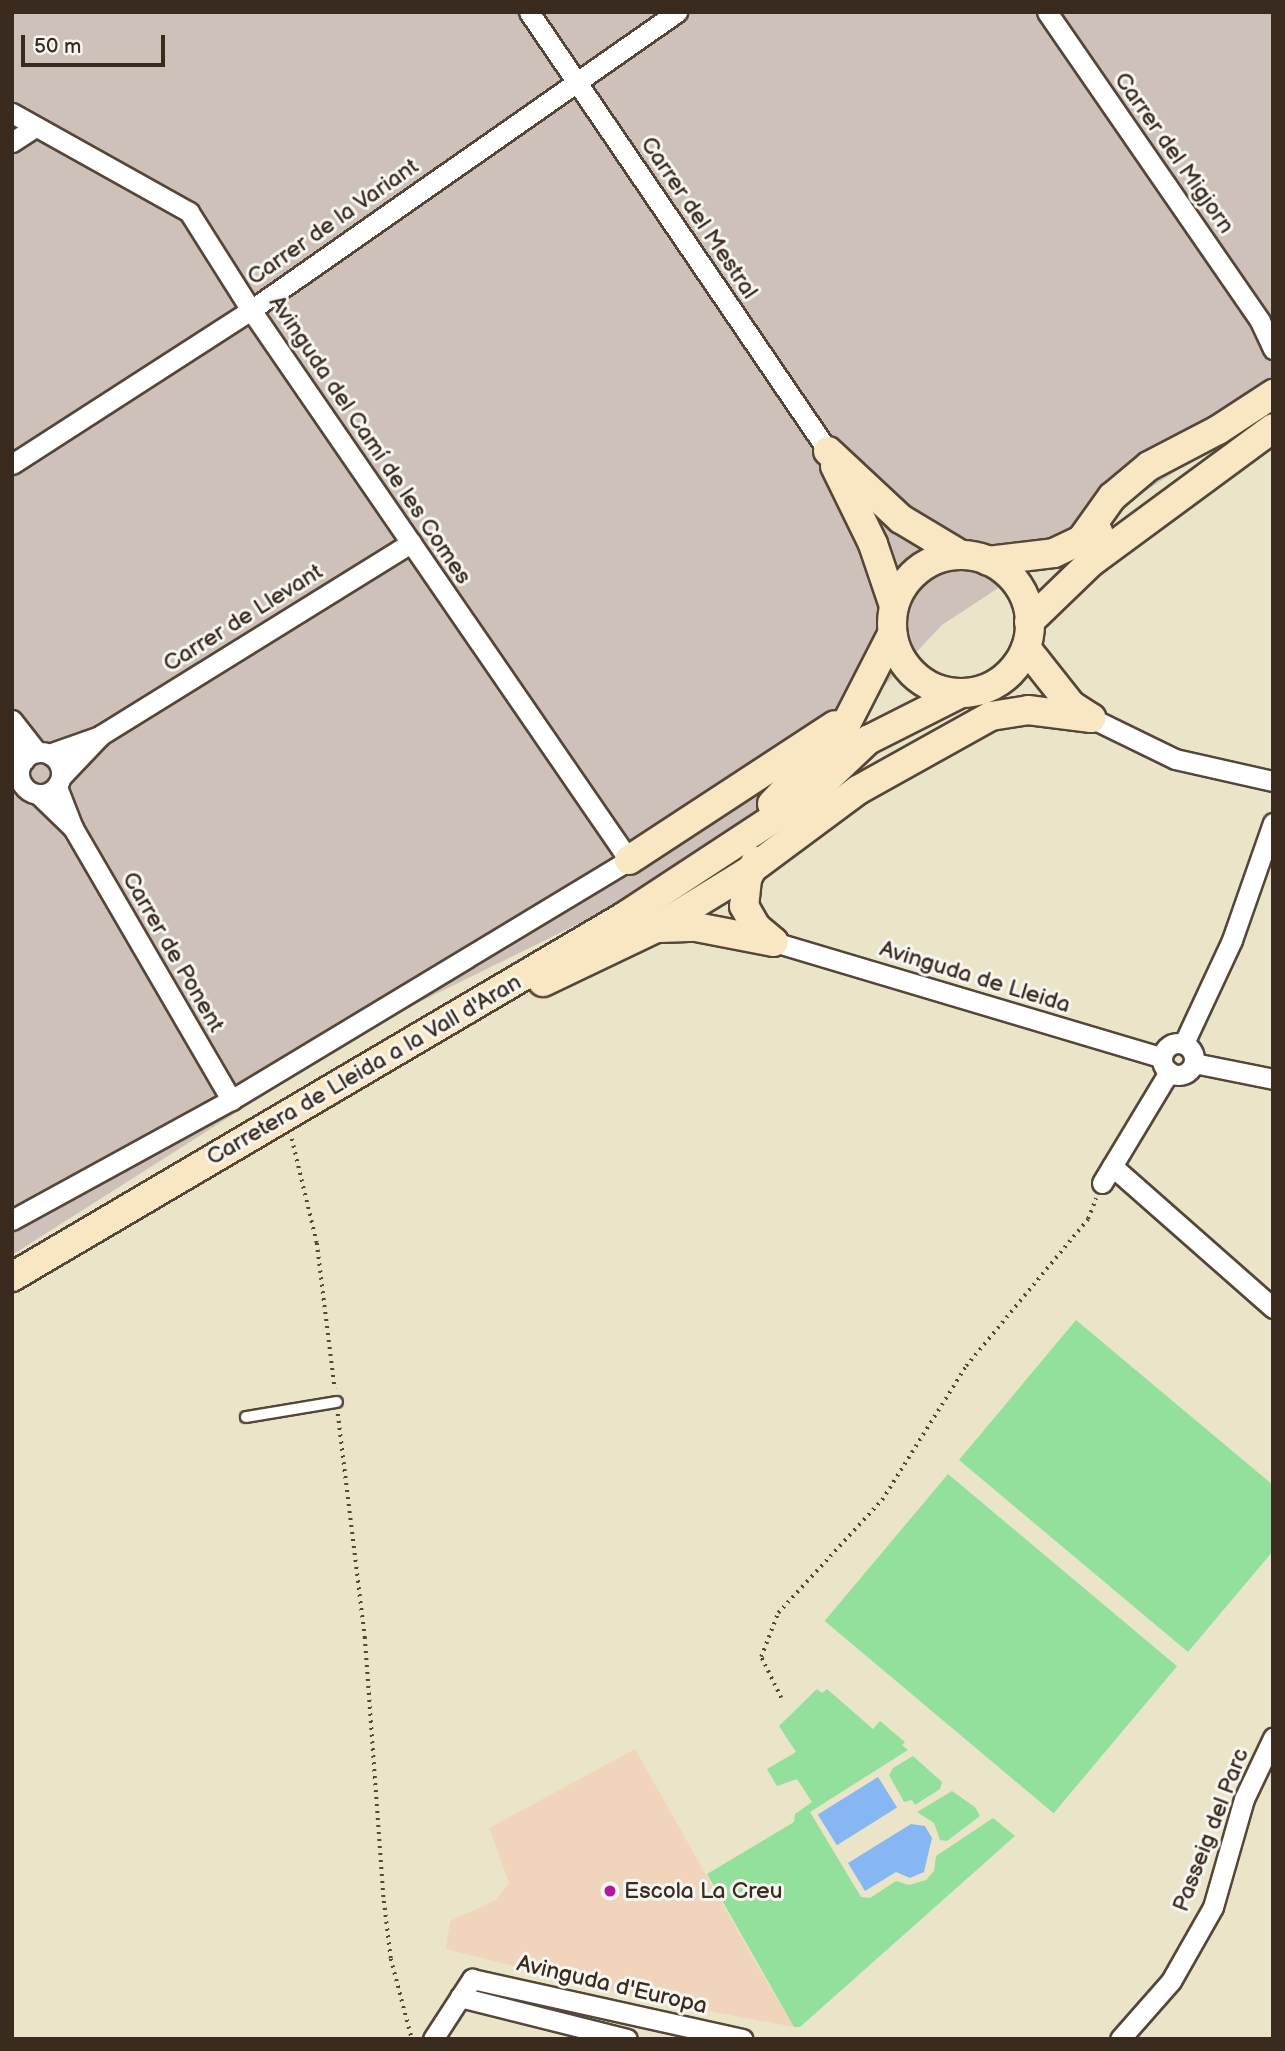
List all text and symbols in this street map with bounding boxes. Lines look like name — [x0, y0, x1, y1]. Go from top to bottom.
scale bar — [24, 21, 168, 65]
text: 50 m — [34, 34, 81, 59]
street label: Carrer del Migjorn — [1108, 67, 1240, 239]
street label: Carrer del Mestral — [635, 132, 763, 304]
street label: Carrer de la Variant — [242, 152, 424, 292]
street label: Avinguda del Camí de les Comes — [263, 290, 477, 590]
street label: Carrer de Llevant — [158, 558, 328, 678]
street label: Carrer de Ponent — [116, 867, 230, 1037]
street label: Avinguda de Lleida — [876, 935, 1074, 1019]
street label: Carretera de Lleida a la Vall d'Aran — [202, 968, 526, 1172]
street label: Passeig del Parc — [1167, 1744, 1255, 1916]
place label: Escola La Creu — [624, 1877, 782, 1905]
marker: Escola La Creu — [602, 1883, 618, 1899]
street label: Avinguda d'Europa — [514, 1950, 710, 2020]

